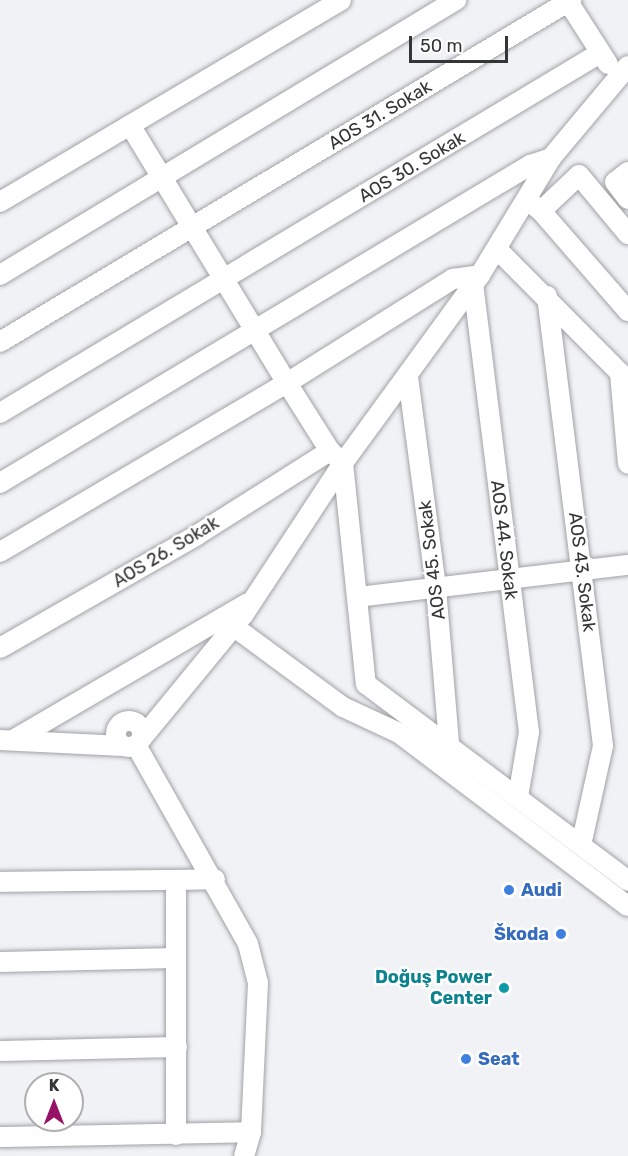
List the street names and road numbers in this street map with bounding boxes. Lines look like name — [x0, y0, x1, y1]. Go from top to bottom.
street label: AOS 31. Sokak — [324, 76, 436, 154]
street label: AOS 30. Sokak — [355, 127, 469, 207]
street label: AOS 44. Sokak — [486, 479, 522, 601]
street label: AOS 45. Sokak — [414, 499, 450, 621]
street label: AOS 43. Sokak — [564, 511, 600, 633]
street label: AOS 26. Sokak — [109, 512, 223, 592]

